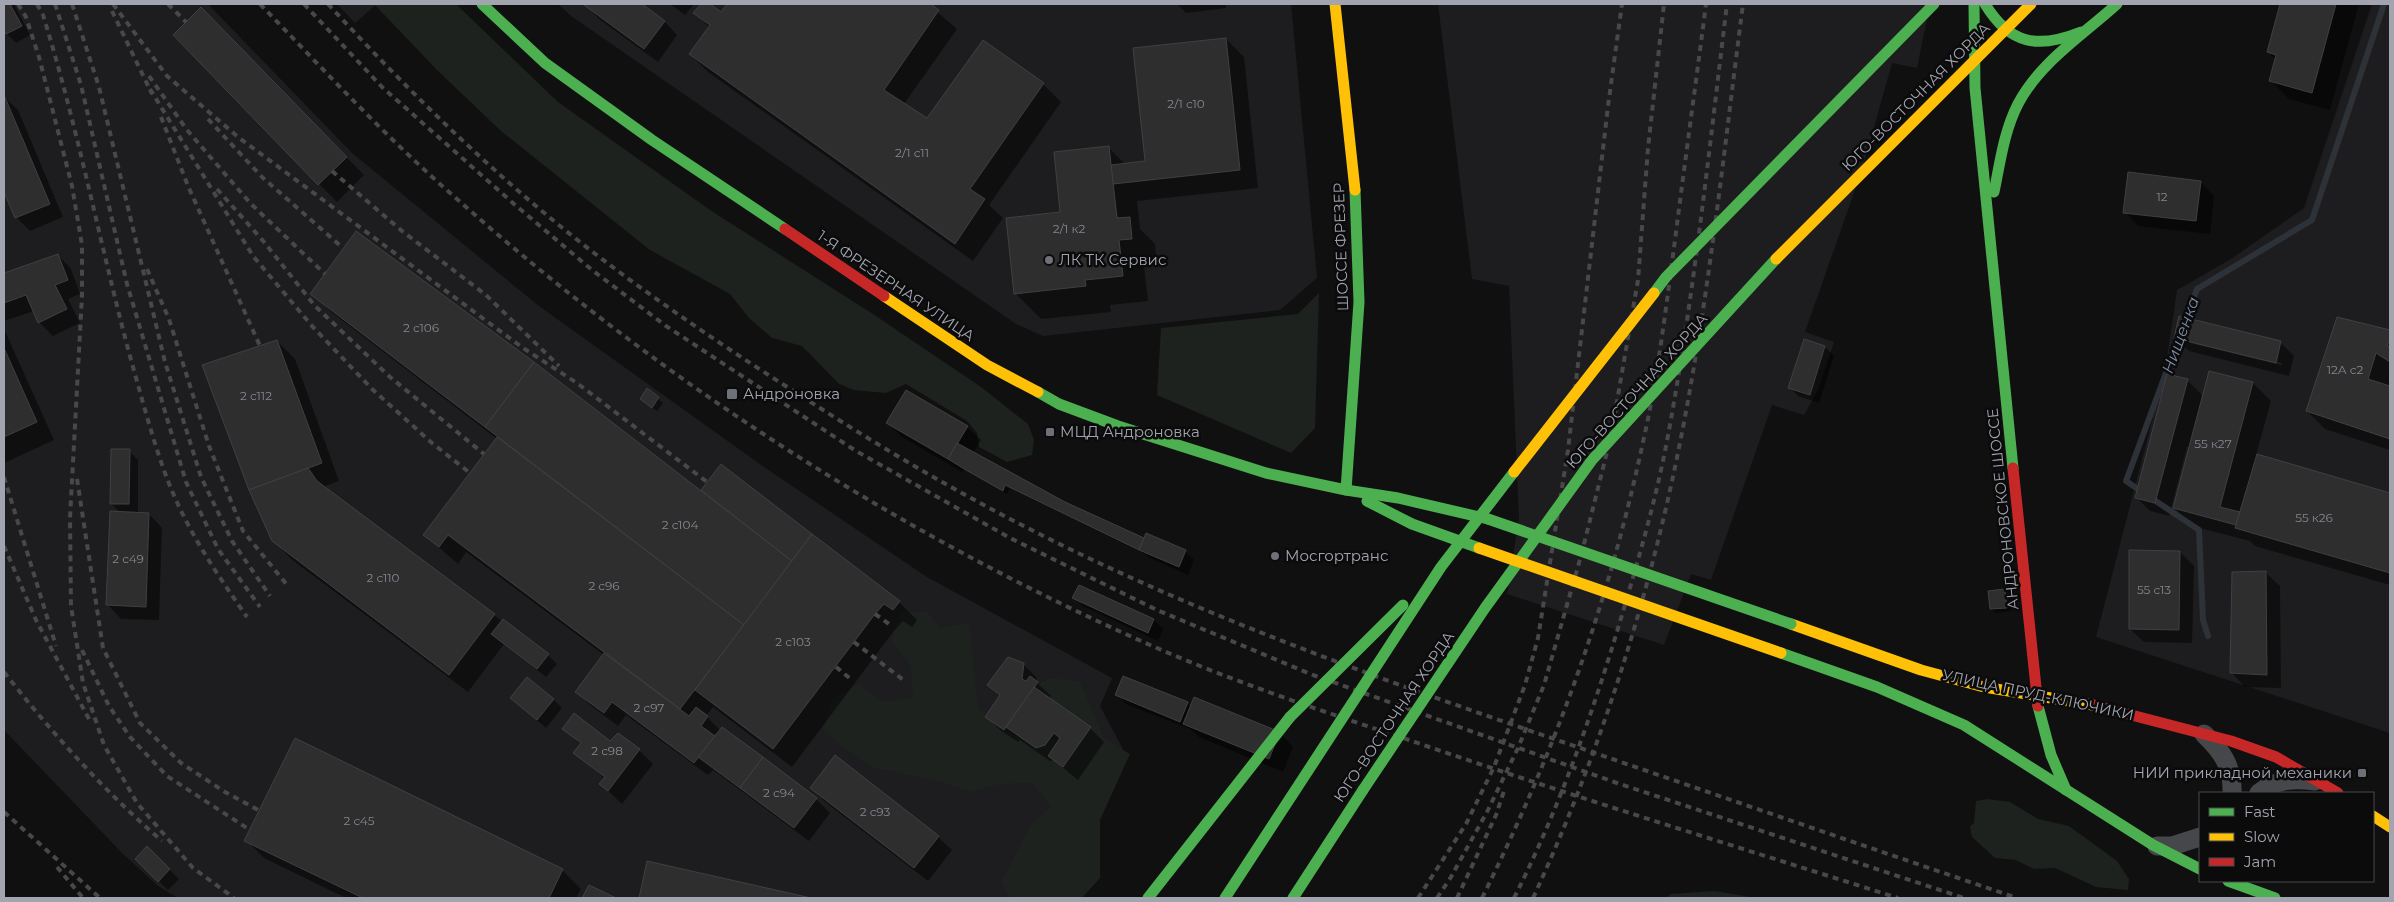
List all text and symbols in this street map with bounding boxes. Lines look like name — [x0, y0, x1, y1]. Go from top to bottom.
street label: ЮГО-ВОСТОЧНАЯ ХОРДА — [1837, 18, 1994, 175]
house number: 2/1 с10 — [1167, 96, 1205, 111]
house number: 2/1 с11 — [895, 145, 929, 160]
street label: ШОССЕ ФРЕЗЕР — [1329, 183, 1352, 311]
house number: 12 — [2156, 189, 2168, 204]
house number: 2/1 к2 — [1053, 221, 1085, 236]
street label: 1-Я ФРЕЗЕРНАЯ УЛИЦА — [814, 226, 978, 345]
place label: ЛК ТК Сервис — [1059, 250, 1166, 269]
marker: ЛК ТК Сервис — [1043, 254, 1055, 266]
water label: Нищенка — [2158, 294, 2203, 376]
street label: ЮГО-ВОСТОЧНАЯ ХОРДА — [1562, 309, 1711, 472]
house number: 2 с106 — [403, 320, 439, 335]
house number: 12А с2 — [2327, 362, 2364, 377]
place label: Андроновка — [743, 384, 840, 403]
marker: Андроновка — [725, 387, 739, 401]
house number: 2 с112 — [240, 388, 272, 403]
street label: АНДРОНОВСКОЕ ШОССЕ — [1982, 407, 2023, 611]
place label: МЦД Андроновка — [1060, 422, 1200, 441]
marker: МЦД Андроновка — [1044, 426, 1056, 438]
house number: 55 к27 — [2194, 436, 2232, 451]
house number: 55 к26 — [2295, 510, 2333, 525]
house number: 2 с104 — [662, 517, 698, 532]
place label: Мосгортранс — [1285, 546, 1388, 565]
marker: Мосгортранс — [1269, 550, 1281, 562]
house number: 2 с49 — [112, 551, 144, 566]
house number: 2 с110 — [366, 570, 400, 585]
house number: 2 с96 — [588, 578, 620, 593]
house number: 55 с13 — [2137, 582, 2171, 597]
street label: ЮГО-ВОСТОЧНАЯ ХОРДА — [1329, 628, 1458, 806]
house number: 2 с103 — [775, 634, 811, 649]
street label: УЛИЦА ПРУД-КЛЮЧИКИ — [1941, 665, 2136, 724]
house number: 2 с97 — [634, 700, 664, 715]
house number: 2 с98 — [591, 743, 623, 758]
place label: НИИ прикладной механики — [2133, 763, 2352, 782]
marker: НИИ прикладной механики — [2356, 767, 2368, 779]
house number: 2 с94 — [763, 785, 795, 800]
legend — [2199, 792, 2374, 882]
text: Fast — [2244, 802, 2275, 821]
house number: 2 с93 — [860, 804, 891, 819]
house number: 2 с45 — [343, 813, 375, 828]
text: Slow — [2244, 827, 2280, 846]
text: Jam — [2243, 852, 2276, 871]

